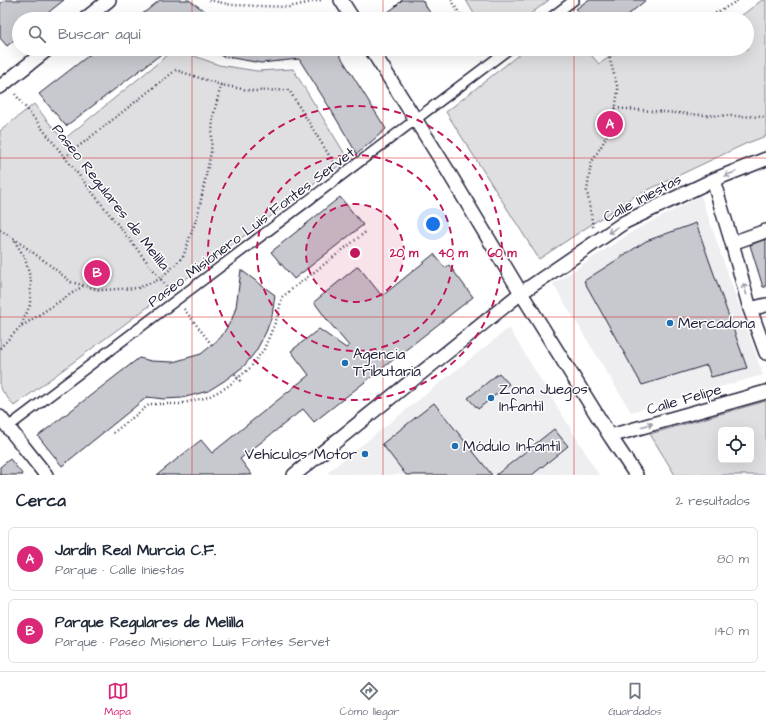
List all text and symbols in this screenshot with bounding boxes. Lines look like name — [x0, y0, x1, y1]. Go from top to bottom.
search box — [12, 12, 754, 56]
icon: search — [26, 23, 48, 45]
text: Buscar aquí — [58, 24, 140, 45]
pin: A — [597, 109, 623, 139]
street label: Paseo Regulares de Melilla — [46, 120, 175, 276]
street label: Paseo Misionero Luis Fontes Servet — [143, 142, 359, 312]
street label: Calle Iniestas — [599, 169, 686, 228]
one-way arrow — [724, 170, 736, 178]
your location — [423, 214, 443, 234]
one-way arrow — [608, 226, 619, 234]
text: 20 m — [389, 245, 419, 262]
text: 40 m — [438, 245, 469, 262]
text: 60 m — [487, 245, 517, 262]
centre of rings — [348, 246, 362, 260]
pin: B — [84, 258, 110, 288]
one-way arrow — [741, 283, 748, 296]
place label: Mercadona — [678, 313, 756, 334]
marker: Mercadona — [665, 318, 675, 328]
place label: Agencia Tributaria — [353, 344, 421, 382]
marker: Agencia Tributaria — [340, 358, 350, 368]
place label: Zona Juegos Infantil — [499, 379, 588, 417]
street label: Calle Felipe — [644, 379, 724, 420]
marker: Zona Juegos Infantil — [486, 393, 496, 403]
one-way arrow — [641, 421, 654, 428]
map controls — [718, 427, 754, 463]
button: locate — [718, 427, 754, 463]
place label: Módulo Infantil — [463, 436, 560, 457]
marker: Módulo Infantil — [450, 441, 460, 451]
place label: Vehículos Motor — [245, 444, 357, 465]
marker: Vehículos Motor — [360, 449, 370, 459]
text: Cerca — [16, 489, 66, 513]
text: 2 resultados — [676, 492, 750, 510]
text: Jardín Real Murcia C.F. — [55, 540, 216, 561]
text: A — [26, 550, 34, 568]
text: 80 m — [717, 550, 749, 568]
text: Parque · Calle Iniestas — [55, 561, 184, 579]
text: Parque Regulares de Melilla — [55, 612, 243, 633]
text: B — [25, 622, 35, 640]
text: 140 m — [715, 622, 749, 640]
text: Parque · Paseo Misionero Luis Fontes Servet — [55, 633, 330, 651]
tab: Mapa — [104, 680, 131, 719]
tab: Cómo llegar — [340, 680, 399, 719]
tab: Guardados — [608, 680, 662, 719]

